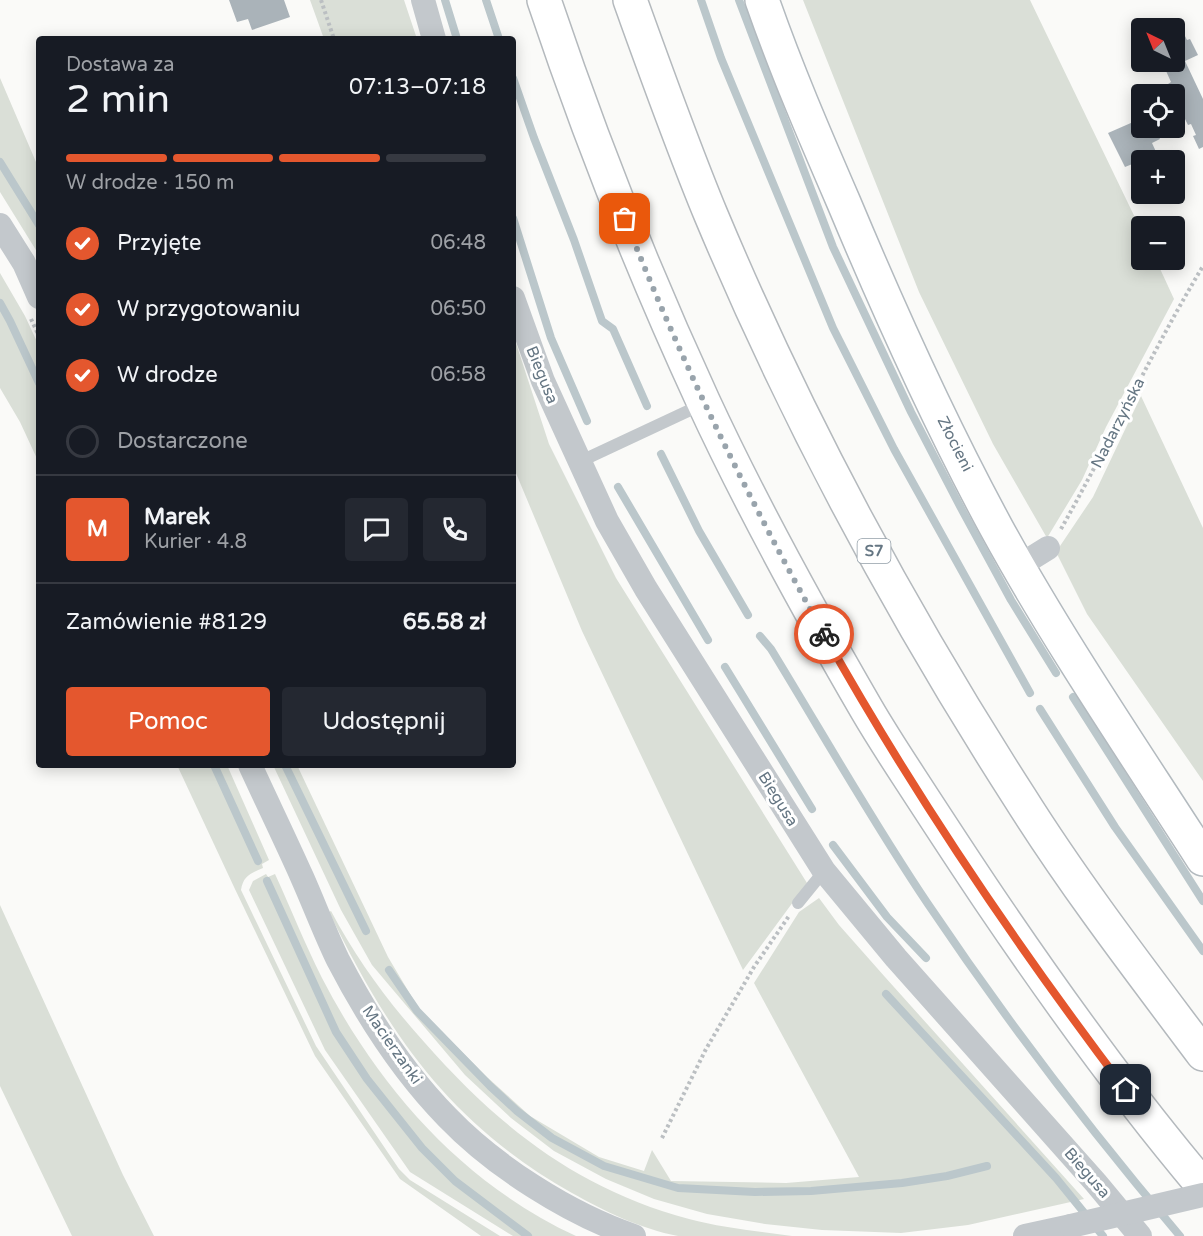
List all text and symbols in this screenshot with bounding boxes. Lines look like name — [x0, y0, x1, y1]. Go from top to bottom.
north arrow — [1131, 18, 1185, 72]
map controls — [1131, 18, 1185, 270]
text: Dostawa za — [66, 53, 174, 77]
text: 07:13–07:18 — [349, 74, 486, 100]
text: 2 min — [66, 76, 170, 123]
button: locate — [1131, 84, 1185, 138]
button: + — [1131, 150, 1185, 204]
text: W drodze · 150 m — [66, 171, 234, 195]
pin — [599, 193, 650, 244]
icon: bag — [608, 202, 641, 235]
button: − — [1131, 216, 1185, 270]
icon: check — [66, 227, 99, 260]
text: Przyjęte — [117, 230, 202, 256]
text: 06:48 — [431, 231, 486, 255]
icon: check — [66, 293, 99, 326]
text: W przygotowaniu — [117, 296, 300, 322]
text: 06:50 — [431, 297, 486, 321]
street label: Biegusa — [521, 343, 563, 407]
icon: check — [66, 359, 99, 392]
text: W drodze — [117, 362, 218, 388]
text: 06:58 — [431, 363, 486, 387]
street label: Nadarzyńska — [1087, 375, 1149, 471]
street label: Złocieni — [933, 413, 977, 475]
text: Dostarczone — [117, 428, 248, 454]
button: chat — [345, 498, 408, 561]
button: phone — [423, 498, 486, 561]
text: Marek — [144, 504, 210, 530]
text: M — [87, 516, 108, 542]
text: Kurier · 4.8 — [144, 530, 247, 554]
road number: S7 — [858, 539, 890, 563]
courier — [794, 604, 854, 664]
text: Zamówienie #8129 — [66, 609, 267, 635]
text: 65.58 zł — [403, 609, 486, 635]
icon: bike — [808, 618, 841, 651]
button: Pomoc — [66, 687, 270, 756]
button: Udostępnij — [282, 687, 486, 756]
street label: Biegusa — [753, 768, 803, 830]
street label: Macierzanki — [358, 1002, 426, 1088]
pin — [1100, 1064, 1151, 1115]
icon: home — [1109, 1073, 1142, 1106]
street label: Biegusa — [1060, 1144, 1114, 1202]

